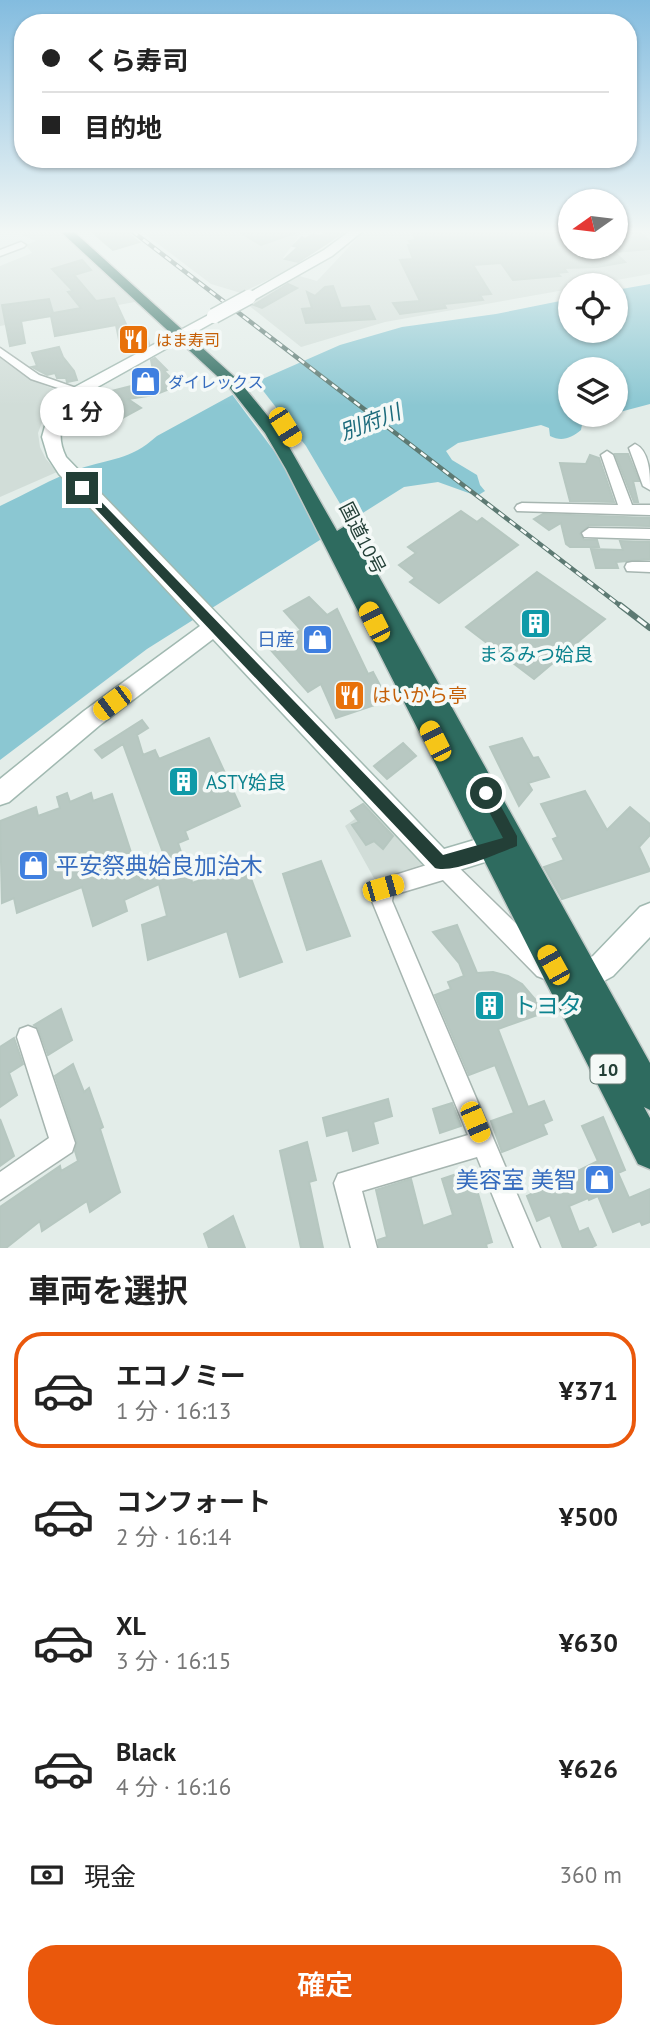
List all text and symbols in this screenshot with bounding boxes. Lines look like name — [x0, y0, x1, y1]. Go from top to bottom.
text: くら寿司 — [84, 44, 188, 77]
text: 目的地 — [84, 111, 162, 144]
north arrow — [558, 189, 628, 259]
map controls — [558, 189, 628, 427]
button: locate — [558, 273, 628, 343]
restaurant icon: はま寿司 — [116, 323, 150, 357]
place label: はま寿司 — [156, 330, 220, 350]
button: layers — [558, 357, 628, 427]
shop icon: ダイレックス — [128, 365, 162, 399]
place label: ダイレックス — [168, 372, 264, 392]
callout: 1 分 — [40, 386, 124, 435]
text: 1 分 — [61, 397, 103, 426]
water label: 別府川 — [336, 397, 406, 446]
car — [265, 404, 306, 450]
route end — [66, 472, 98, 504]
street label: 国道10号 — [335, 498, 391, 578]
car — [356, 599, 393, 645]
building icon: まるみつ姶良 — [519, 606, 553, 640]
shop icon: 日産 — [301, 622, 335, 656]
place label: 日産 — [257, 627, 295, 651]
place label: まるみつ姶良 — [479, 642, 593, 666]
restaurant icon: はいから亭 — [332, 678, 366, 712]
car — [89, 682, 136, 724]
place label: はいから亭 — [372, 683, 467, 707]
car — [417, 718, 454, 764]
building icon: ASTY姶良 — [166, 765, 200, 799]
place label: ASTY姶良 — [206, 770, 286, 794]
route start — [470, 777, 502, 809]
shop icon: 平安祭典姶良加治木 — [16, 848, 50, 882]
place label: 平安祭典姶良加治木 — [56, 851, 263, 880]
car — [360, 872, 407, 904]
car — [534, 942, 573, 988]
building icon: トヨタ — [473, 988, 507, 1022]
place label: トヨタ — [513, 991, 582, 1020]
road number: 10 — [590, 1054, 626, 1084]
car — [458, 1099, 493, 1145]
shop icon: 美容室 美智 — [583, 1162, 617, 1196]
place label: 美容室 美智 — [456, 1165, 577, 1194]
text: 車両を選択 — [28, 1269, 188, 1311]
icon: car — [32, 1359, 95, 1422]
text: エコノミー — [116, 1359, 246, 1392]
text: ¥371 — [559, 1374, 618, 1407]
text: 1 分 · 16:13 — [116, 1396, 231, 1425]
icon: car — [32, 1485, 95, 1548]
text: コンフォート — [116, 1485, 271, 1518]
text: ¥500 — [559, 1500, 618, 1533]
text: 2 分 · 16:14 — [116, 1522, 231, 1551]
text: XL — [116, 1609, 146, 1642]
icon: car — [32, 1611, 95, 1674]
text: ¥630 — [559, 1626, 618, 1659]
text: 3 分 · 16:15 — [116, 1646, 231, 1675]
text: Black — [116, 1735, 176, 1768]
icon: car — [32, 1737, 95, 1800]
text: ¥626 — [559, 1752, 618, 1785]
text: 4 分 · 16:16 — [116, 1772, 231, 1801]
icon: cash — [28, 1856, 66, 1894]
text: 現金 — [84, 1860, 136, 1893]
text: 360 m — [560, 1860, 622, 1889]
button: 確定 — [28, 1945, 622, 2025]

